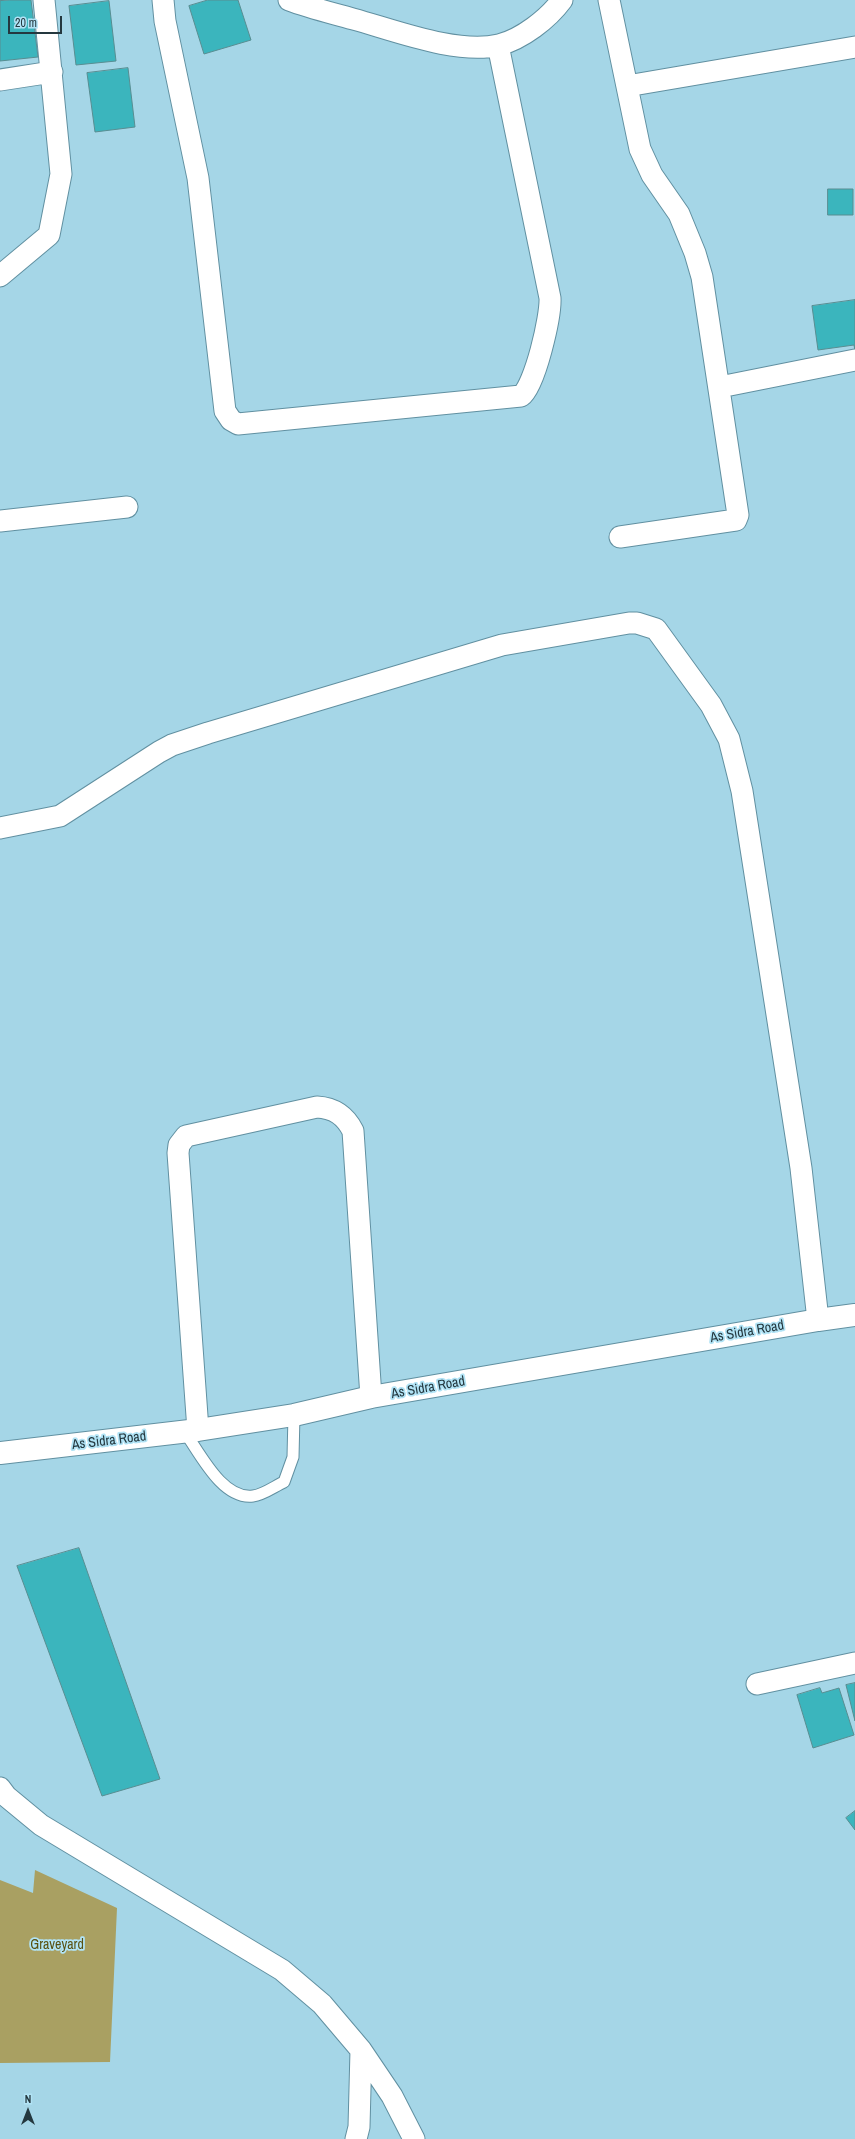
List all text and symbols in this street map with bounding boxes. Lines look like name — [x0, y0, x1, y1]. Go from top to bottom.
scale bar — [10, 8, 64, 34]
text: 20 m — [15, 15, 37, 31]
street label: As Sidra Road — [709, 1317, 785, 1347]
street label: As Sidra Road — [390, 1373, 466, 1403]
street label: As Sidra Road — [71, 1428, 147, 1454]
park label: Graveyard — [30, 1937, 84, 1953]
north arrow — [8, 2091, 48, 2131]
text: N — [25, 2092, 31, 2106]

